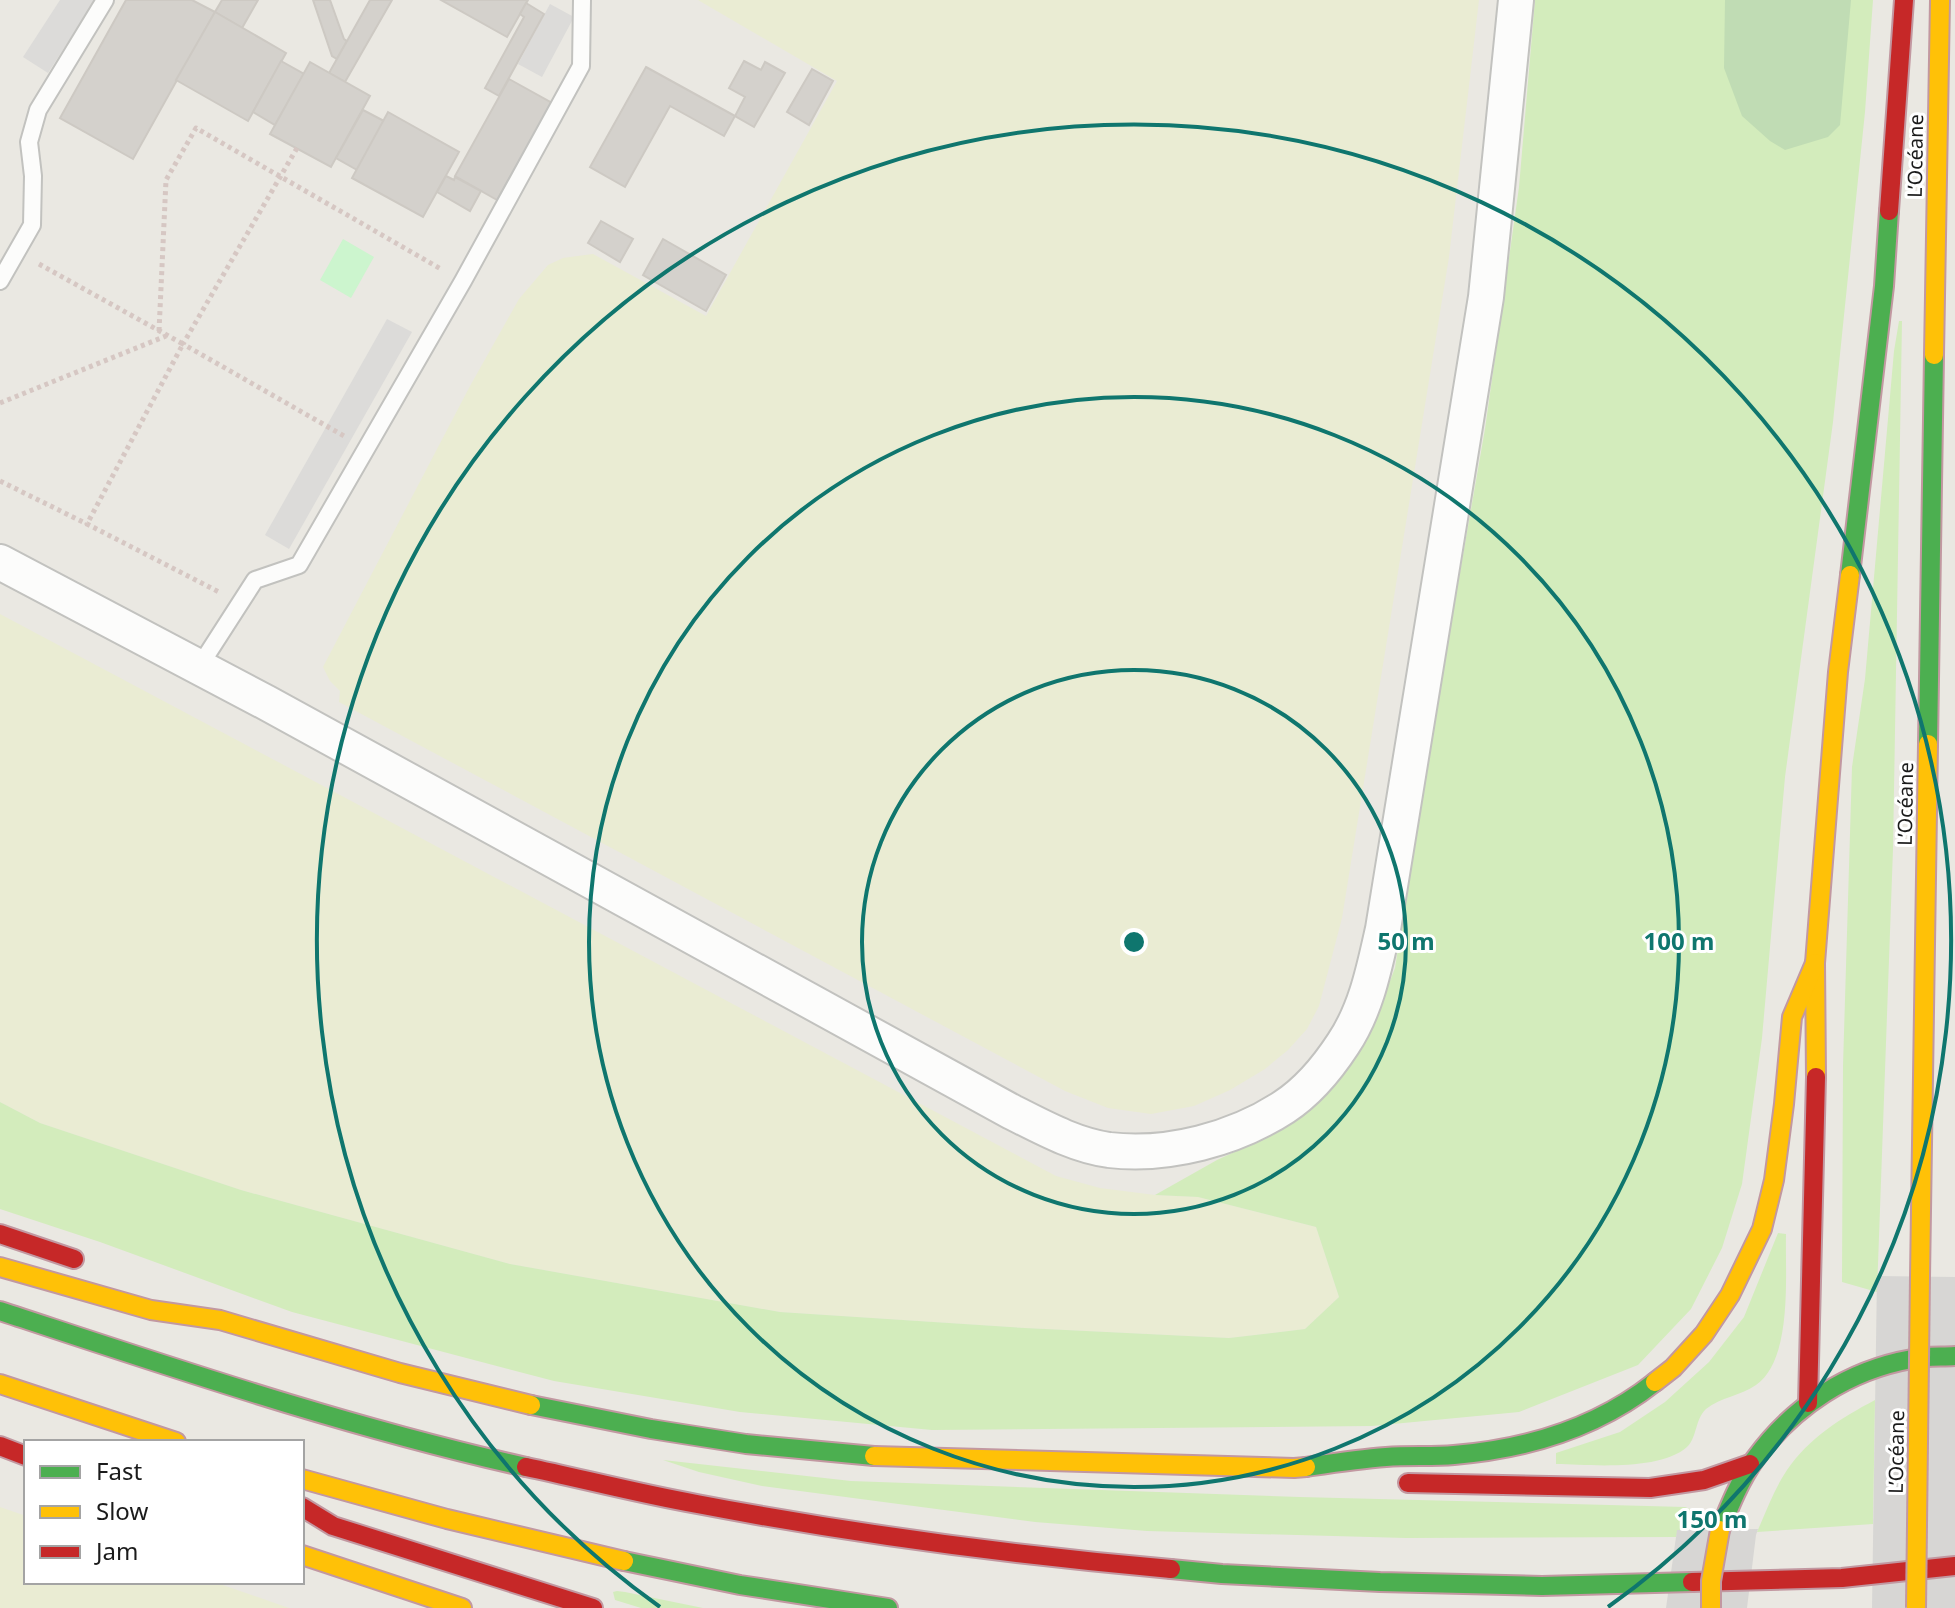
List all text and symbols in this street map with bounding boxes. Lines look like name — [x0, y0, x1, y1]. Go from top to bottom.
street label: L’Océane — [1901, 114, 1929, 198]
street label: L’Océane — [1891, 762, 1919, 846]
text: 50 m — [1377, 924, 1435, 957]
text: 100 m — [1644, 924, 1714, 957]
centre of rings — [1120, 928, 1148, 956]
street label: L’Océane — [1882, 1410, 1910, 1494]
legend — [24, 1440, 304, 1584]
text: Fast — [96, 1454, 142, 1487]
text: Slow — [96, 1494, 148, 1527]
text: 150 m — [1677, 1502, 1747, 1535]
text: Jam — [94, 1534, 138, 1567]

